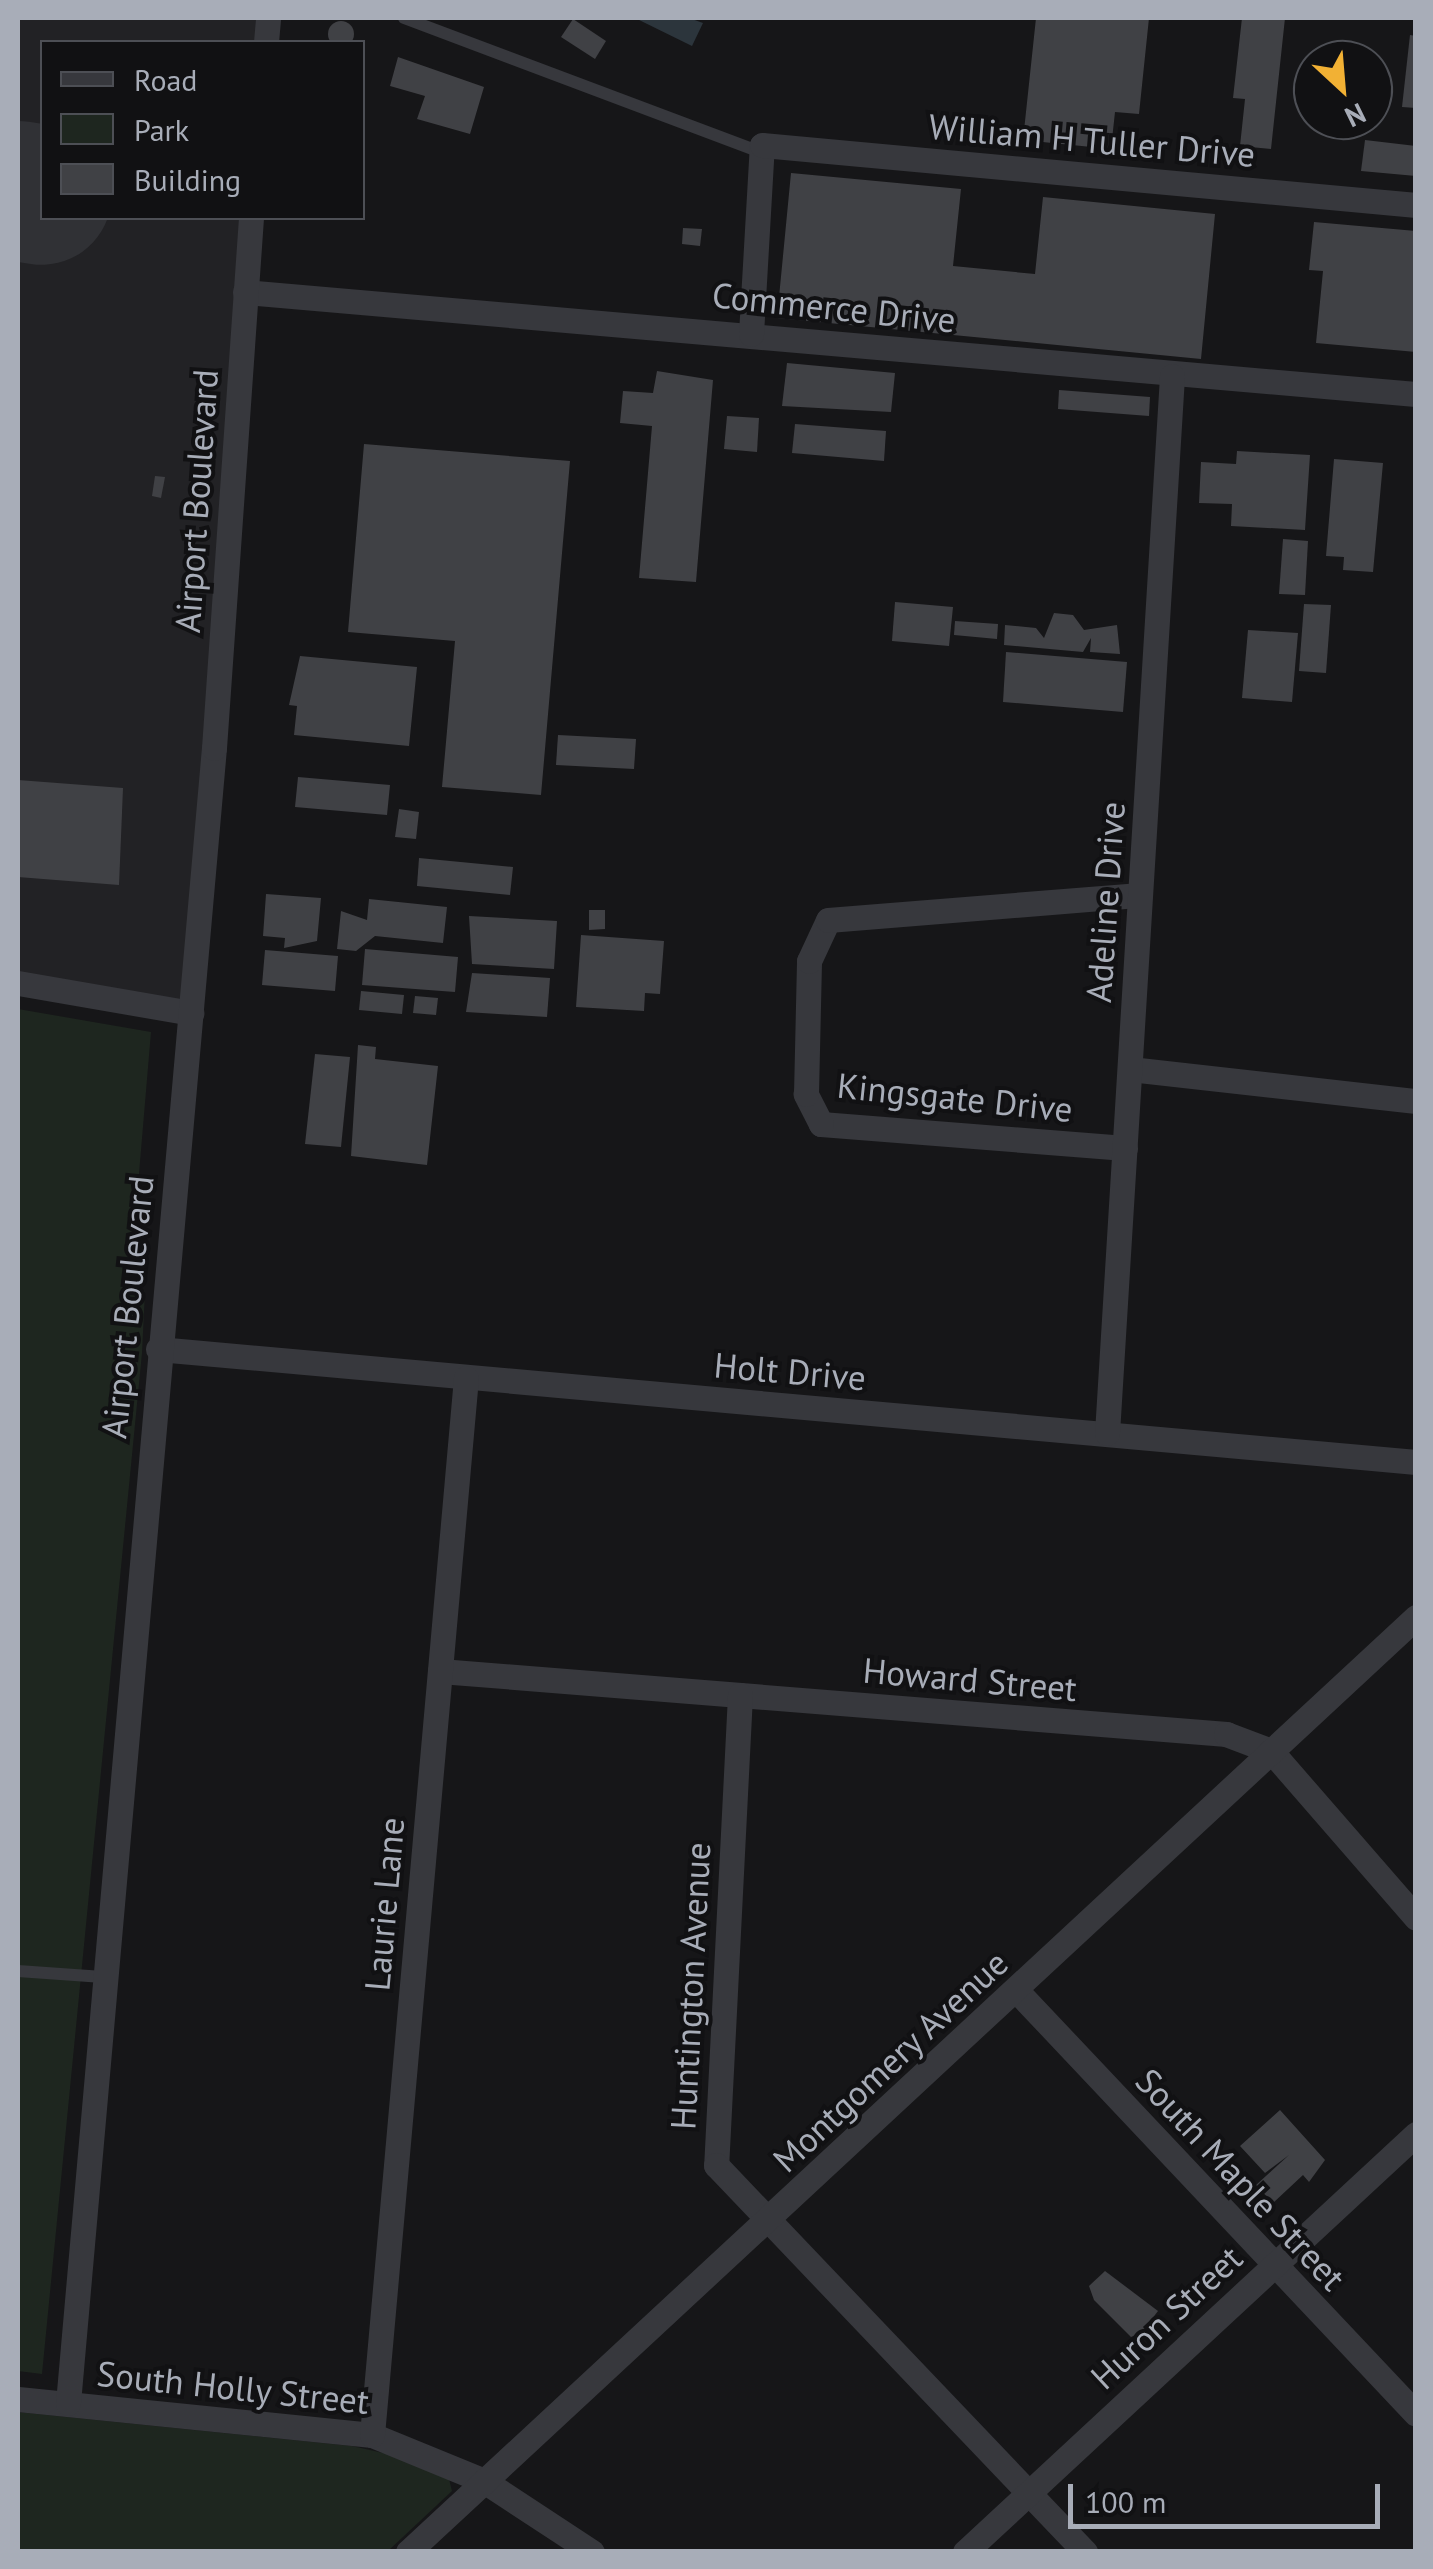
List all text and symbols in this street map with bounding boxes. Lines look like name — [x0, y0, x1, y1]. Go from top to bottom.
legend — [40, 40, 365, 220]
north arrow — [1293, 40, 1393, 140]
text: Road — [134, 60, 198, 99]
text: N — [1339, 95, 1372, 136]
street label: William H Tuller Drive — [926, 105, 1258, 175]
text: Park — [134, 110, 189, 149]
text: Building — [134, 160, 241, 199]
street label: Commerce Drive — [710, 273, 958, 341]
street label: Airport Boulevard — [166, 368, 226, 634]
street label: Adeline Drive — [1077, 800, 1133, 1004]
street label: Kingsgate Drive — [835, 1064, 1075, 1130]
street label: Airport Boulevard — [92, 1174, 162, 1440]
street label: Holt Drive — [712, 1343, 868, 1399]
street label: Howard Street — [861, 1649, 1079, 1709]
street label: Laurie Lane — [356, 1816, 412, 1992]
street label: Huntington Avenue — [661, 1841, 719, 2131]
street label: Montgomery Avenue — [763, 1941, 1017, 2181]
street label: South Maple Street — [1128, 2060, 1354, 2298]
street label: Huron Street — [1082, 2237, 1250, 2397]
street label: South Holly Street — [94, 2352, 372, 2422]
scale bar — [1073, 2464, 1386, 2526]
text: 100 m — [1085, 2482, 1166, 2521]

